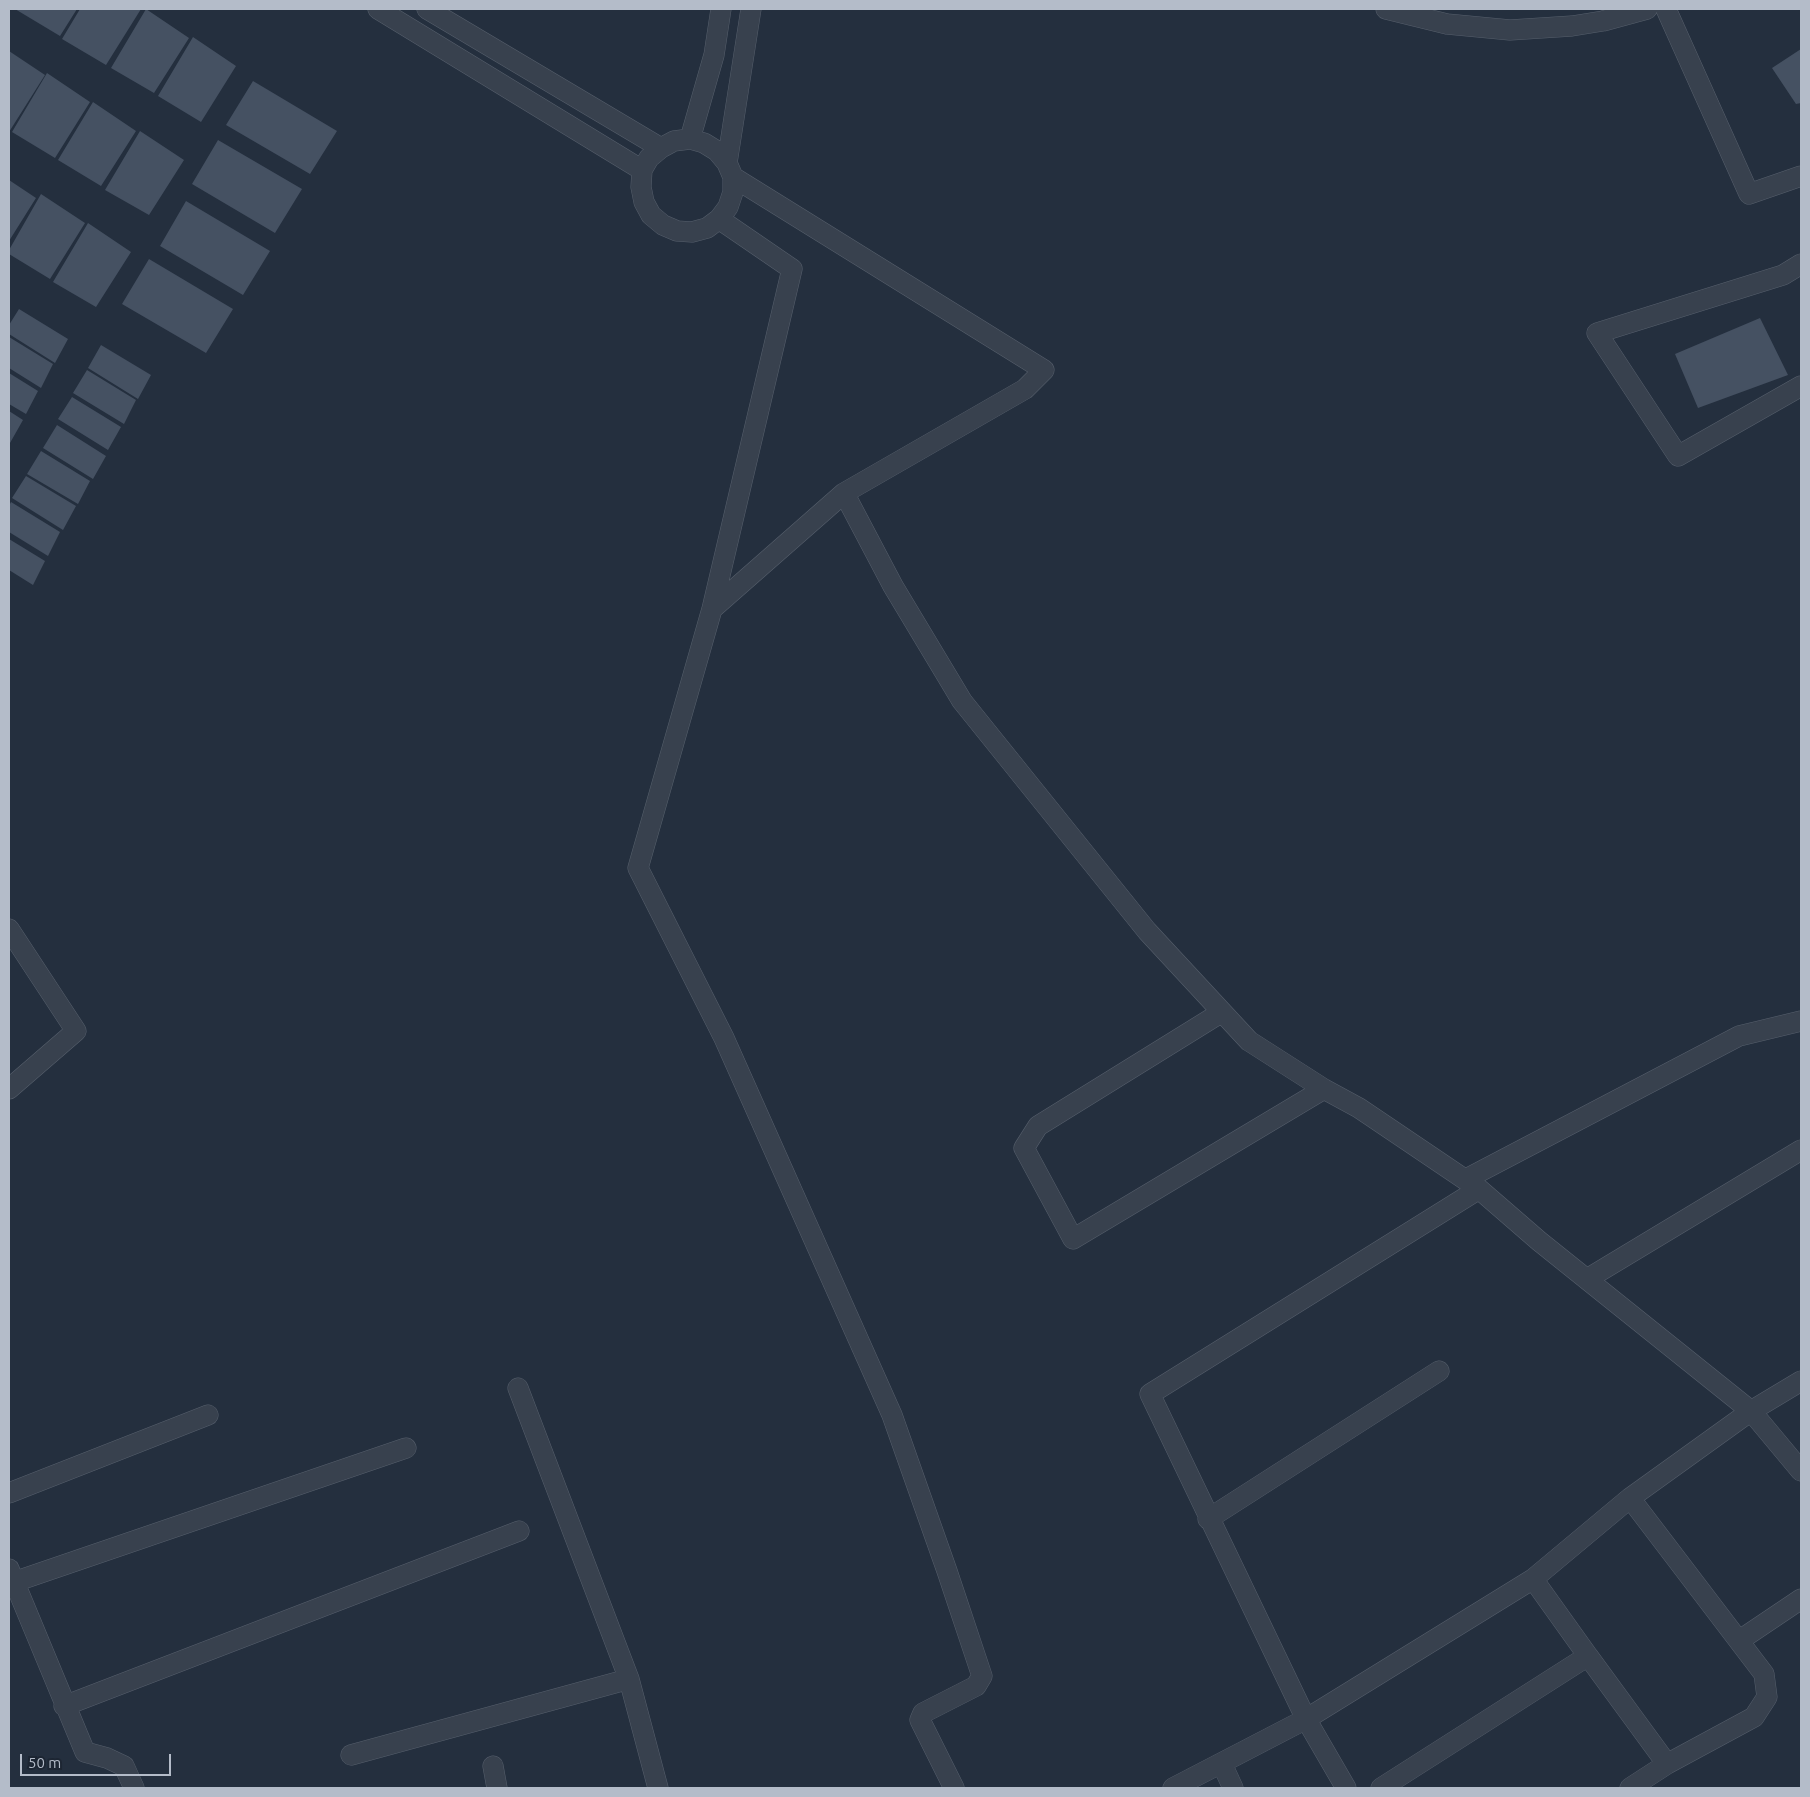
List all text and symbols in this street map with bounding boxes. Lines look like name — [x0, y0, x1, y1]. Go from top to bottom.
scale bar — [22, 1744, 174, 1776]
text: 50 m — [28, 1754, 61, 1771]

